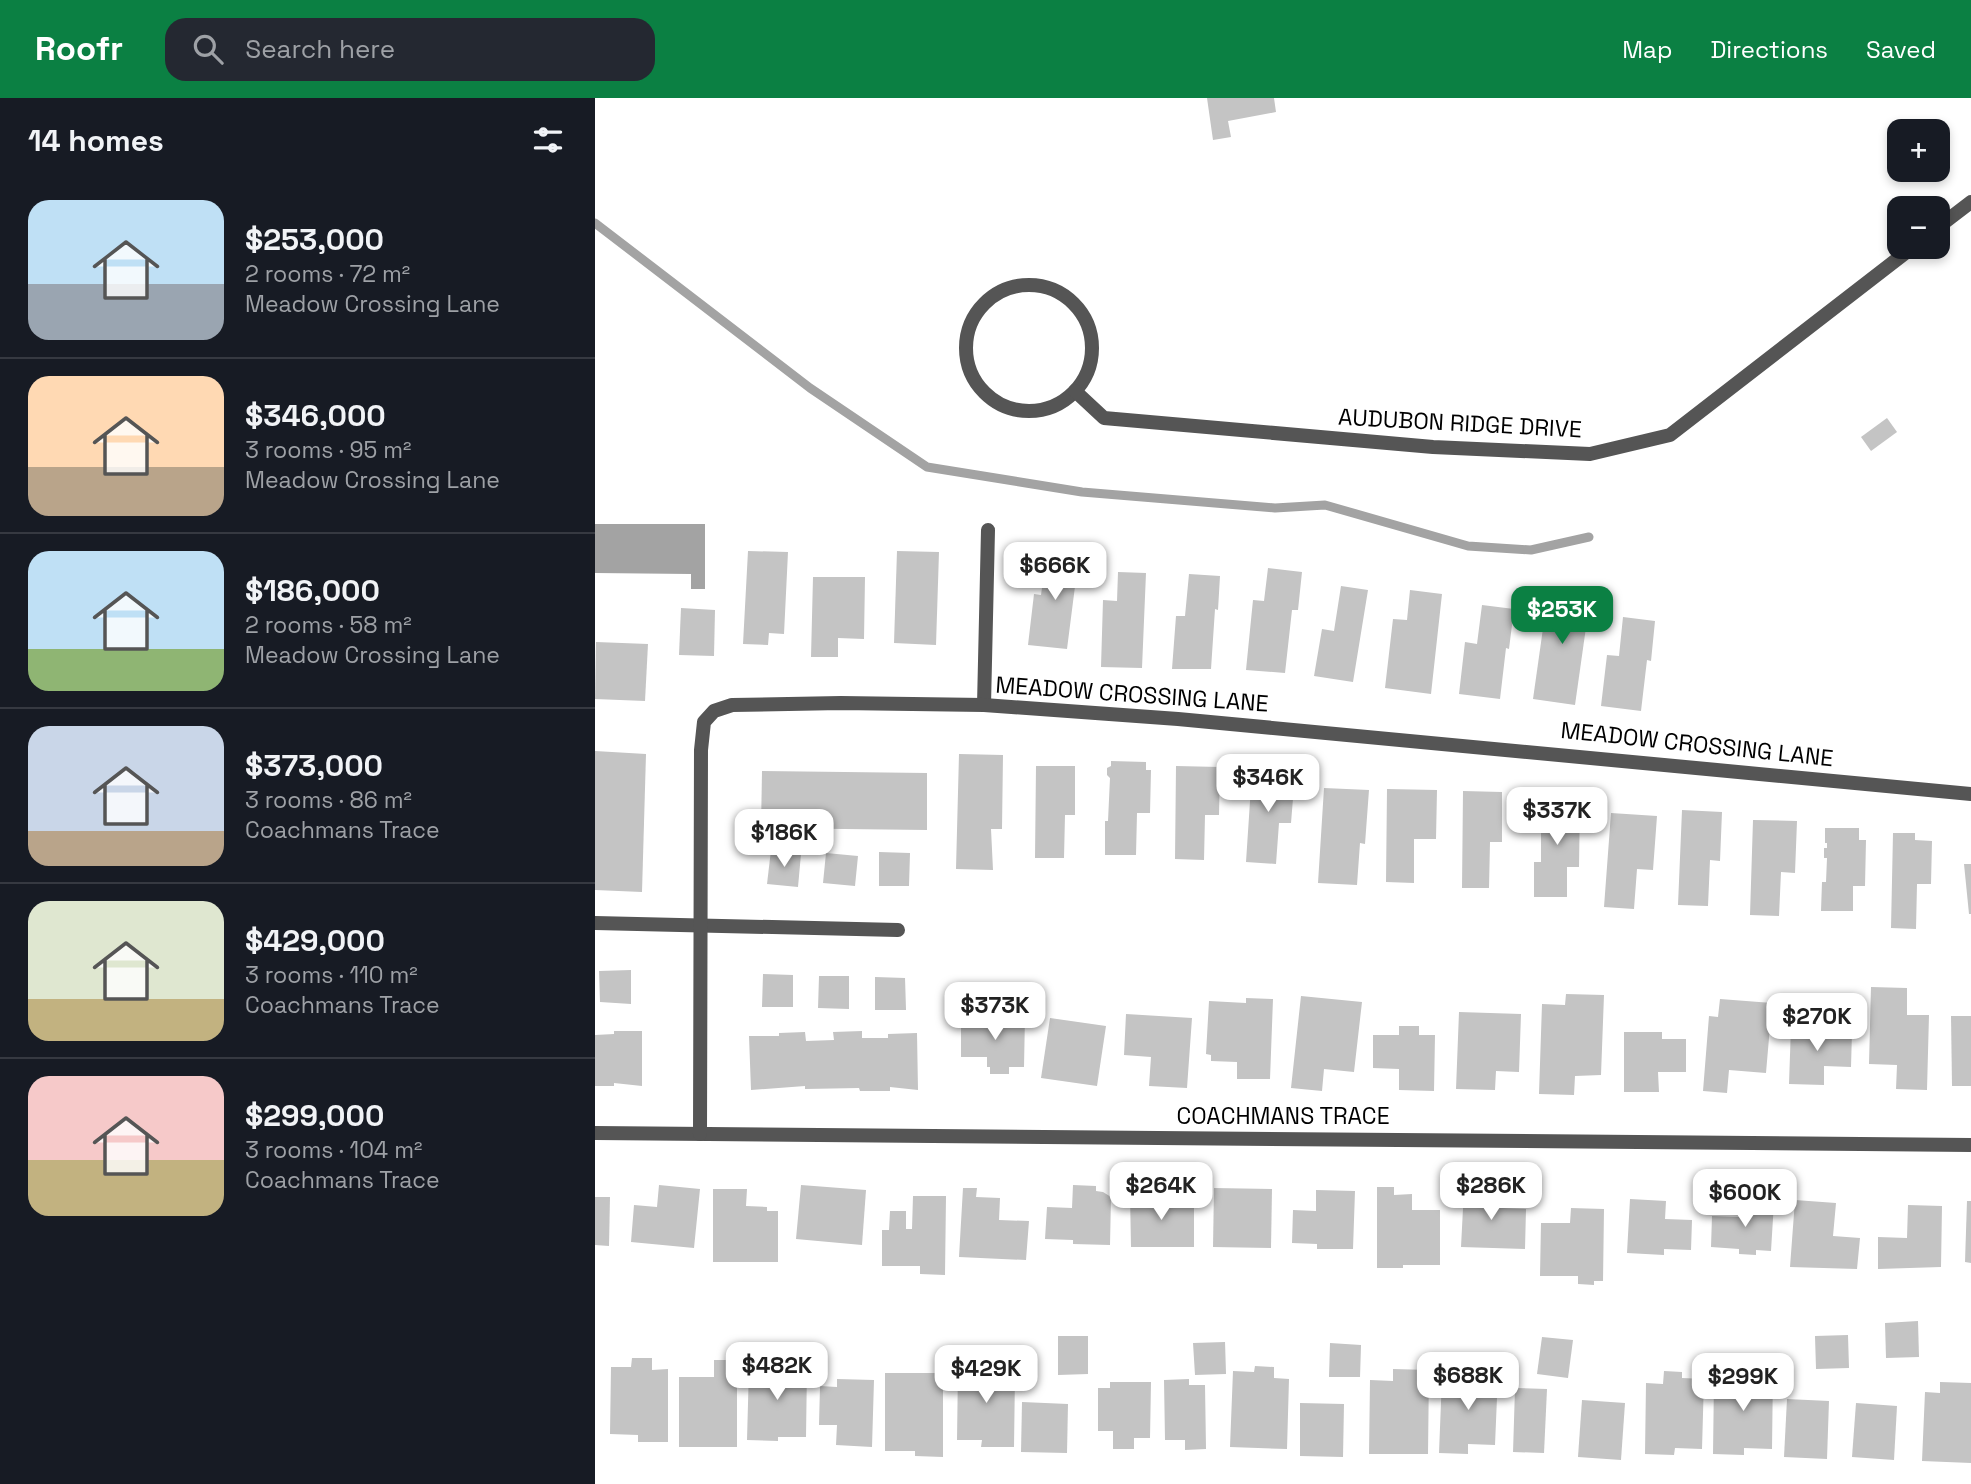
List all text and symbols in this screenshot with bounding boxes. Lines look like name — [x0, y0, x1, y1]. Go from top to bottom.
search box — [165, 18, 655, 81]
text: Roofr — [35, 28, 123, 70]
icon: search — [189, 30, 227, 68]
text: Search here — [245, 32, 395, 66]
text: Map — [1622, 34, 1672, 65]
text: Directions — [1710, 34, 1828, 65]
text: Saved — [1866, 34, 1936, 65]
map controls — [1887, 119, 1950, 259]
button: + — [1887, 119, 1950, 182]
text: 14 homes — [28, 121, 164, 160]
icon: filters — [529, 121, 567, 159]
button: − — [1887, 196, 1950, 259]
text: $253,000 — [245, 220, 384, 259]
icon: home — [84, 228, 168, 312]
text: 2 rooms · 72 m² — [245, 259, 410, 289]
text: Meadow Crossing Lane — [245, 289, 500, 319]
text: $346,000 — [245, 396, 386, 435]
street label: AUDUBON RIDGE DRIVE — [1337, 402, 1583, 444]
icon: home — [84, 404, 168, 488]
text: 3 rooms · 95 m² — [245, 435, 411, 465]
text: Meadow Crossing Lane — [245, 465, 500, 495]
pin: $666K — [1006, 542, 1104, 602]
text: $666K — [1020, 550, 1090, 580]
text: $186,000 — [245, 571, 380, 610]
icon: home — [84, 579, 168, 663]
pin: $253K — [1513, 587, 1611, 646]
text: $253K — [1527, 594, 1597, 624]
text: 2 rooms · 58 m² — [245, 610, 412, 640]
text: Meadow Crossing Lane — [245, 640, 500, 670]
street label: MEADOW CROSSING LANE — [994, 669, 1270, 719]
street label: MEADOW CROSSING LANE — [1559, 715, 1835, 773]
text: $373,000 — [245, 746, 383, 785]
icon: home — [84, 754, 168, 838]
pin: $346K — [1219, 754, 1317, 814]
text: $346K — [1232, 762, 1304, 792]
text: 3 rooms · 86 m² — [245, 785, 412, 815]
pin: $337K — [1508, 788, 1606, 847]
text: $337K — [1522, 795, 1592, 825]
pin: $186K — [735, 810, 833, 869]
text: Coachmans Trace — [245, 815, 440, 845]
text: $186K — [751, 817, 817, 847]
text: $429,000 — [245, 921, 385, 960]
icon: home — [84, 929, 168, 1013]
text: 3 rooms · 110 m² — [245, 960, 418, 990]
pin: $373K — [946, 982, 1044, 1042]
text: Coachmans Trace — [245, 990, 440, 1020]
text: $373K — [960, 990, 1030, 1020]
pin: $270K — [1768, 993, 1866, 1053]
text: $270K — [1782, 1001, 1852, 1031]
text: $299,000 — [245, 1096, 384, 1135]
street label: COACHMANS TRACE — [1176, 1101, 1390, 1131]
icon: home — [84, 1104, 168, 1188]
text: 3 rooms · 104 m² — [245, 1135, 422, 1165]
pin: $264K — [1112, 1162, 1210, 1222]
pin: $286K — [1442, 1162, 1540, 1222]
text: Coachmans Trace — [245, 1165, 440, 1195]
text: $264K — [1126, 1170, 1196, 1200]
text: $286K — [1456, 1170, 1526, 1200]
pin: $600K — [1696, 1170, 1794, 1229]
text: $600K — [1709, 1177, 1781, 1207]
pin: $482K — [728, 1342, 826, 1402]
pin: $429K — [937, 1346, 1035, 1405]
text: $482K — [742, 1350, 812, 1380]
pin: $688K — [1419, 1352, 1517, 1412]
text: $429K — [951, 1353, 1021, 1383]
pin: $299K — [1694, 1354, 1792, 1413]
text: $688K — [1433, 1360, 1503, 1390]
text: $299K — [1708, 1361, 1778, 1391]

